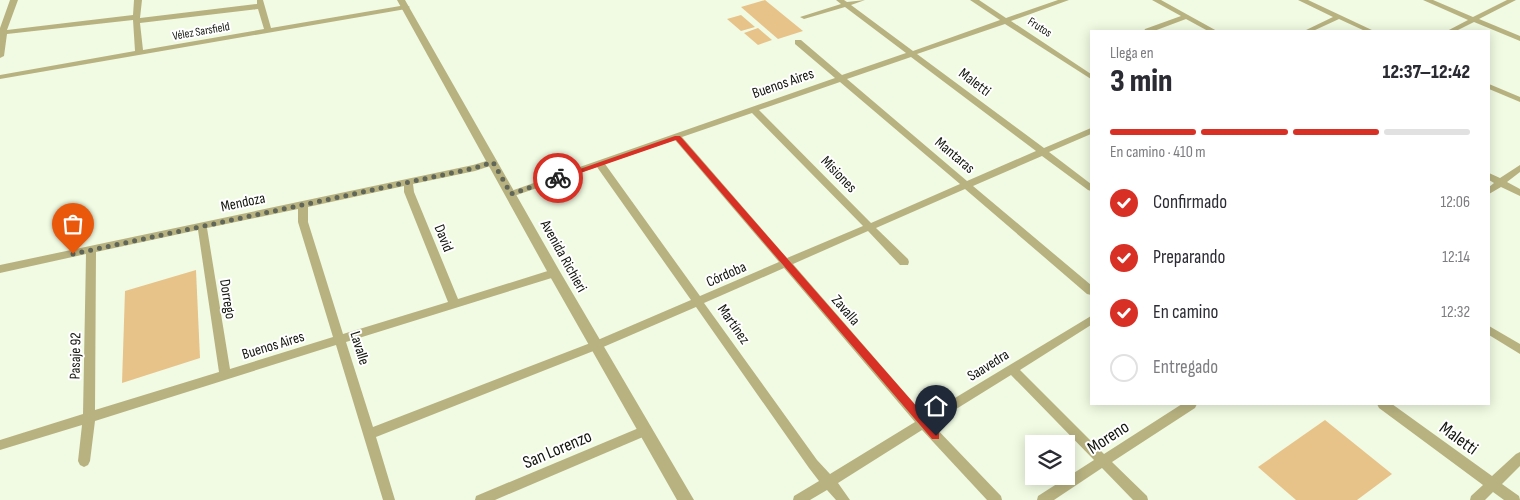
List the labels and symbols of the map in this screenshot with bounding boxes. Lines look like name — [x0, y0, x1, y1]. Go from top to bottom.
street label: Frutos — [1025, 14, 1055, 41]
street label: Vélez Sarsfield — [171, 19, 231, 44]
street label: Buenos Aires — [750, 64, 817, 103]
street label: Maletti — [955, 64, 995, 101]
street label: Mantaras — [931, 133, 979, 178]
street label: Misiones — [817, 152, 861, 197]
courier — [533, 153, 583, 203]
street label: Mendoza — [219, 188, 267, 216]
pin — [52, 203, 94, 254]
street label: Avenida Richieri — [535, 216, 591, 296]
street label: David — [430, 222, 458, 255]
street label: Córdoba — [703, 257, 749, 292]
street label: Dorrego — [215, 278, 240, 320]
street label: Zavalla — [827, 291, 864, 330]
street label: Martínez — [713, 301, 754, 348]
street label: Buenos Aires — [240, 327, 307, 364]
street label: Lavalle — [345, 329, 374, 367]
street label: Pasaje 92 — [66, 332, 85, 380]
street label: Saavedra — [964, 345, 1013, 386]
pin — [915, 385, 957, 436]
street label: Moreno — [1083, 416, 1133, 459]
street label: Maletti — [1435, 417, 1482, 459]
street label: San Lorenzo — [520, 426, 595, 473]

